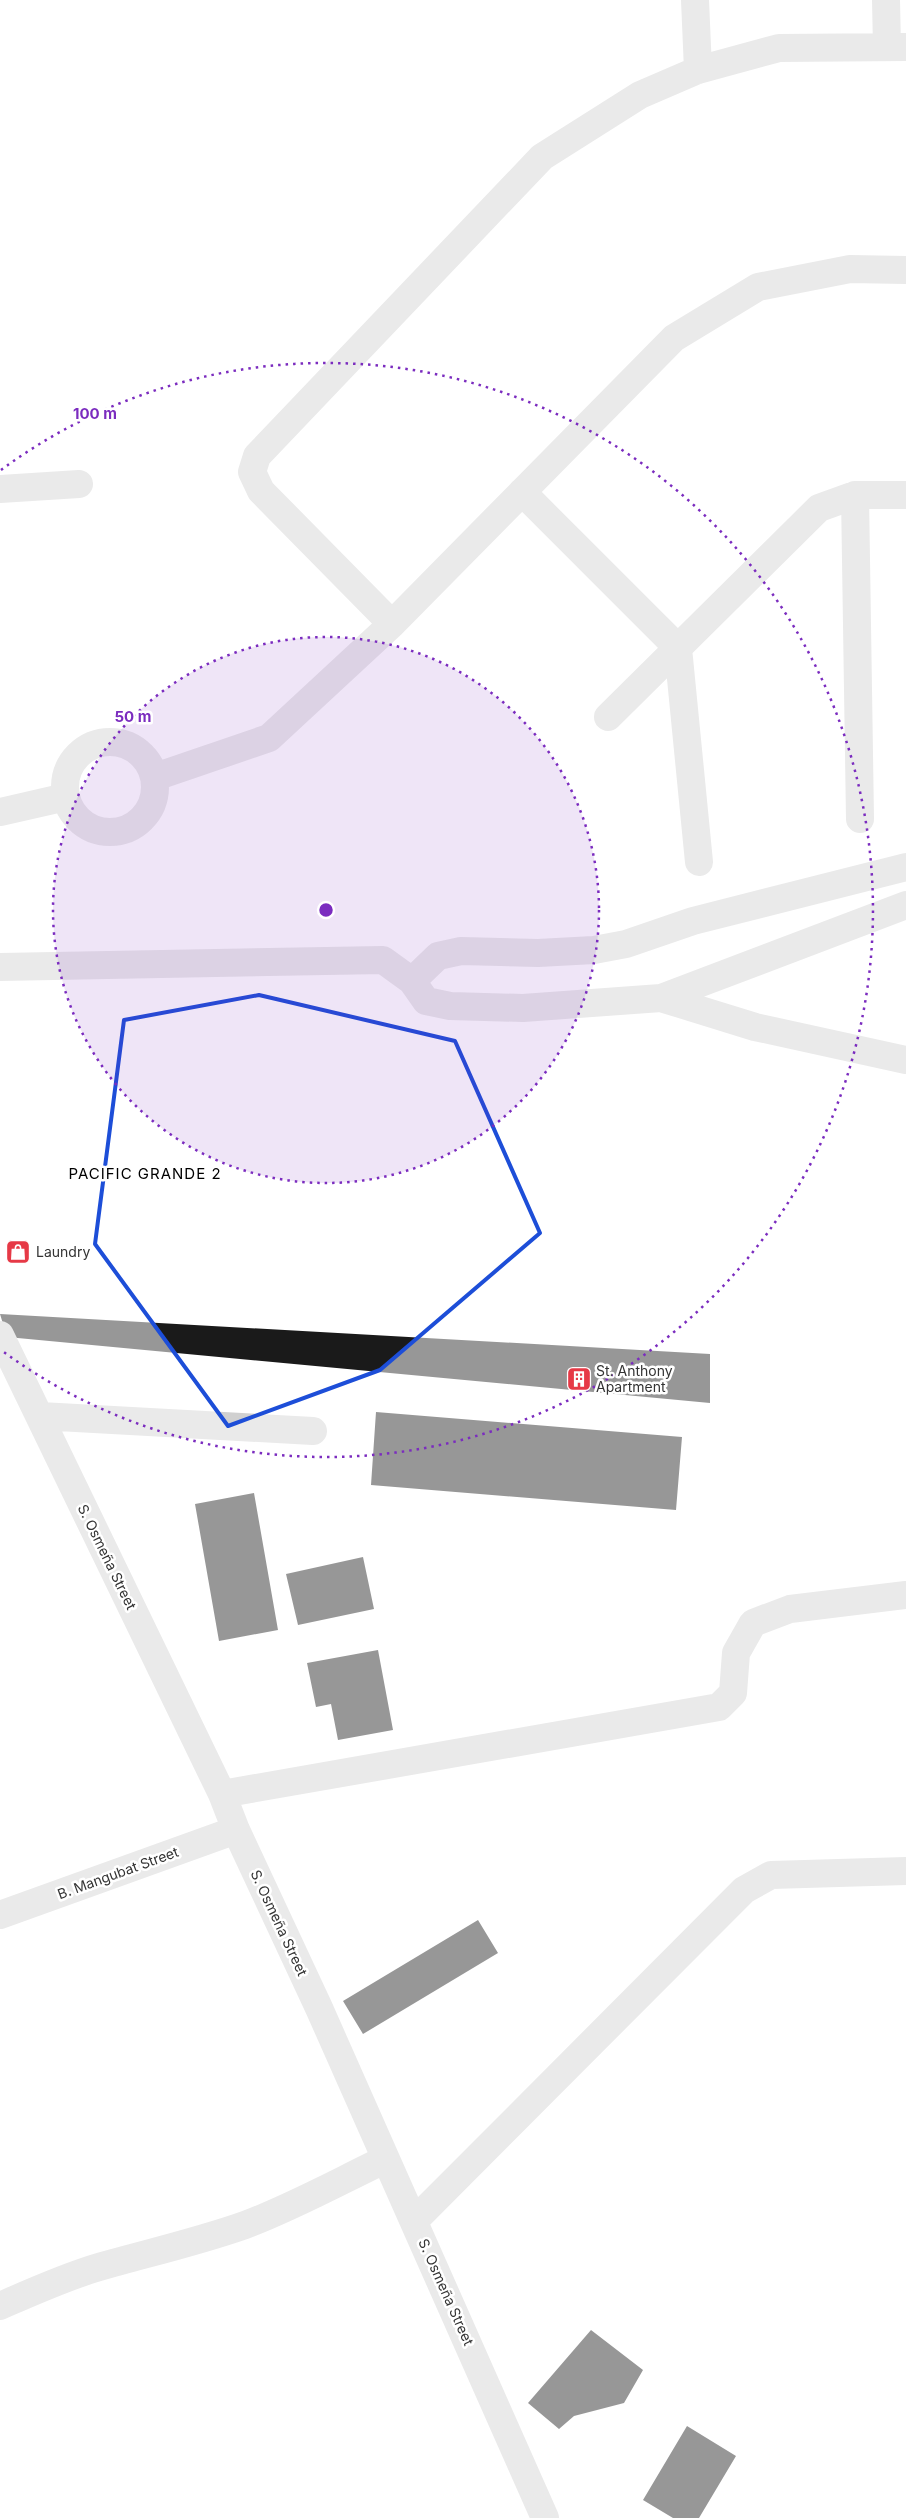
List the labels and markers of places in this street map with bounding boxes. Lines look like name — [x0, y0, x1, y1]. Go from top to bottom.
centre of rings — [317, 901, 335, 919]
shop icon: Laundry — [5, 1239, 31, 1265]
place label: Laundry — [36, 1243, 90, 1260]
place label: St. Anthony Apartment — [596, 1362, 673, 1395]
building icon: St. Anthony Apartment — [566, 1366, 592, 1392]

